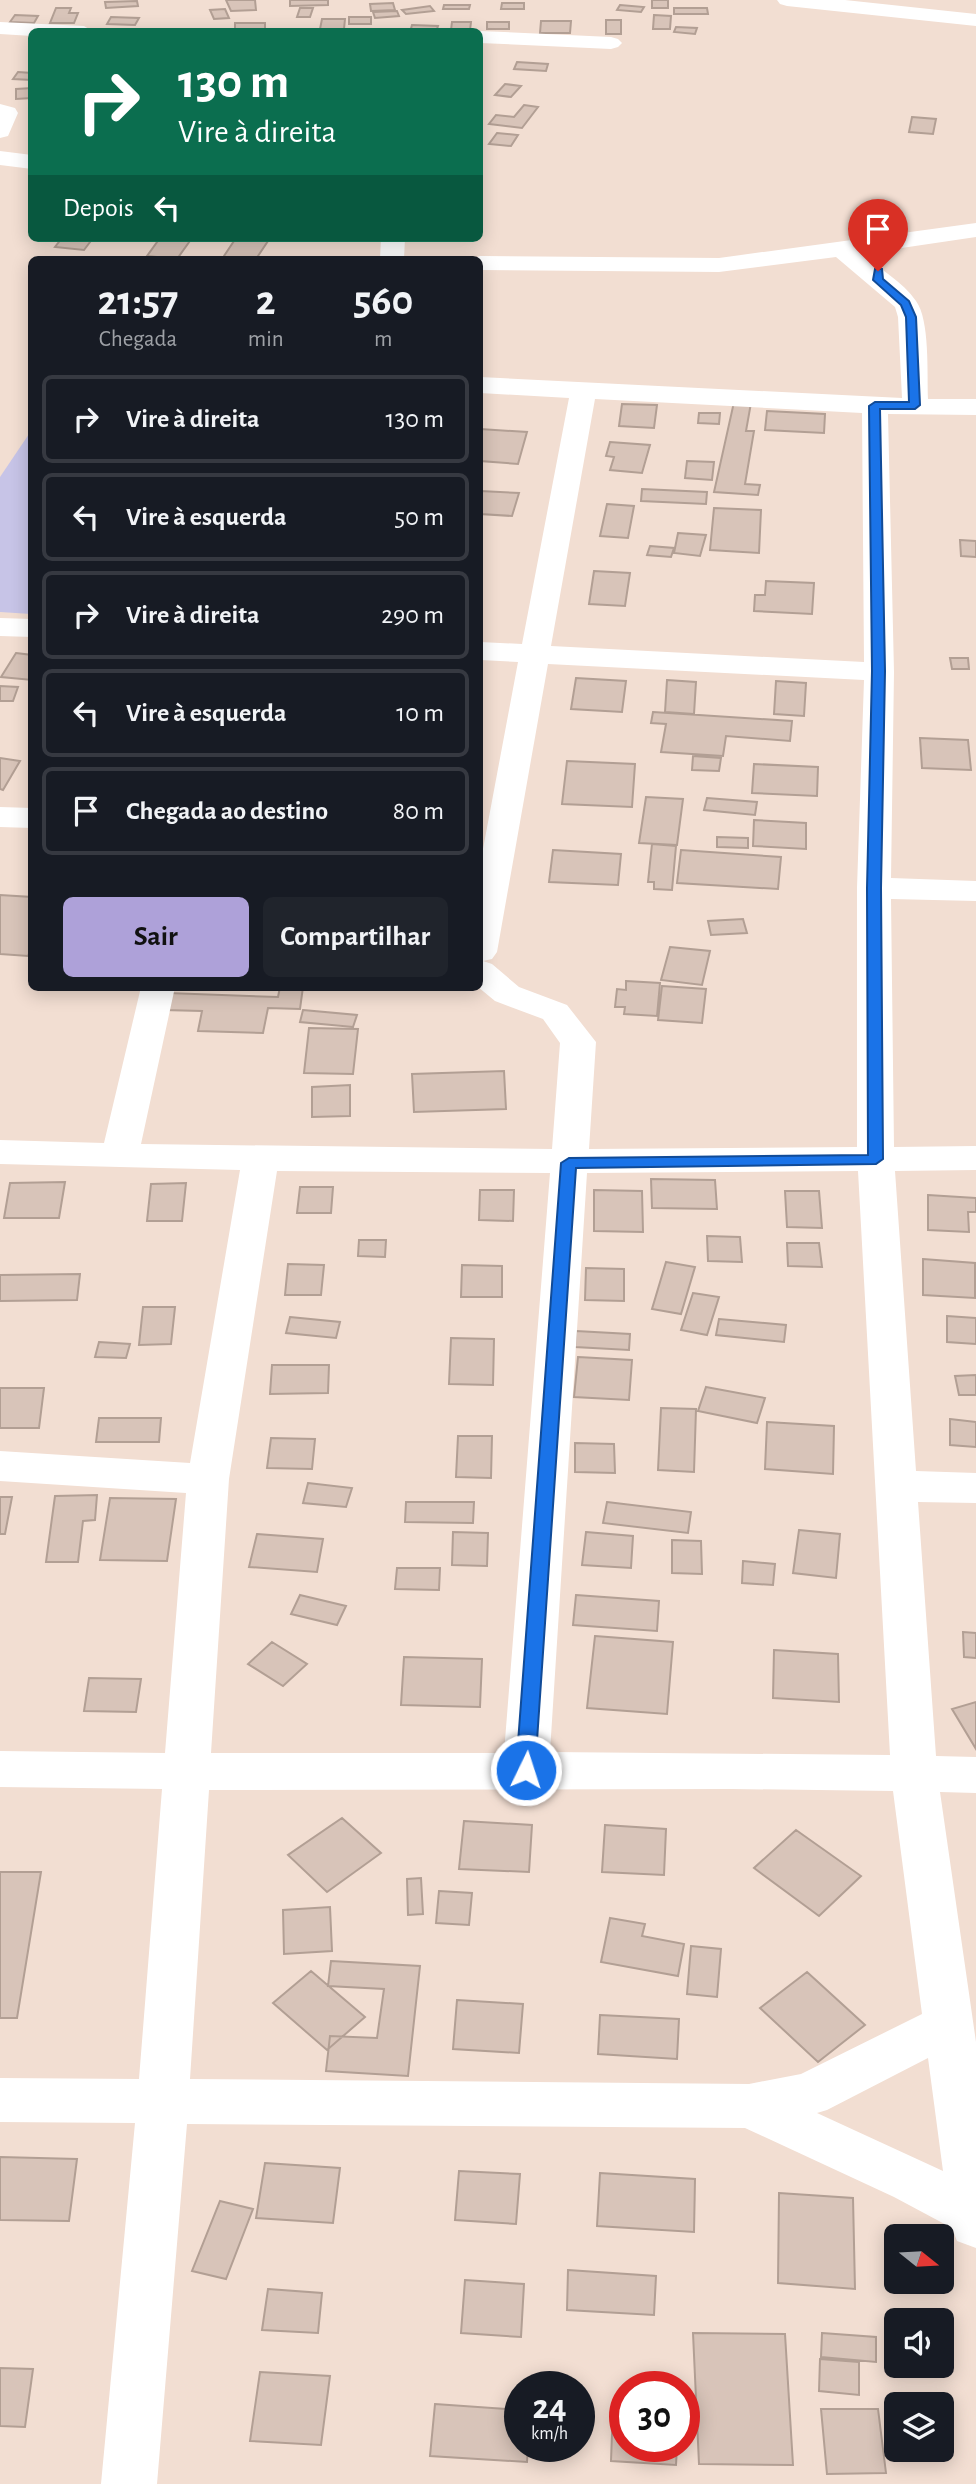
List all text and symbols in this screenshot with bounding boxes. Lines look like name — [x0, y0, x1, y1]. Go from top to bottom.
icon: right — [63, 56, 154, 147]
text: 130 m — [178, 58, 289, 107]
text: Vire à direita — [178, 116, 336, 148]
icon: left — [148, 189, 186, 227]
text: Depois — [63, 195, 134, 221]
pin — [848, 199, 908, 271]
icon: arrive — [859, 210, 897, 248]
text: 21:57 — [98, 280, 178, 322]
text: 2 — [256, 280, 276, 322]
text: 560 — [353, 280, 413, 322]
text: Chegada — [99, 328, 177, 351]
text: min — [248, 328, 284, 351]
text: m — [374, 328, 393, 351]
icon: right — [67, 400, 105, 438]
text: Vire à direita — [126, 406, 260, 432]
text: 130 m — [386, 406, 444, 432]
icon: left — [67, 498, 105, 536]
text: Vire à esquerda — [126, 504, 287, 530]
text: 50 m — [394, 504, 444, 530]
icon: right — [67, 596, 105, 634]
text: Vire à direita — [126, 602, 260, 628]
text: 290 m — [381, 602, 444, 628]
icon: left — [67, 694, 105, 732]
text: Vire à esquerda — [126, 700, 287, 726]
text: 10 m — [396, 700, 444, 726]
icon: arrive — [67, 792, 105, 830]
text: Chegada ao destino — [126, 798, 328, 824]
text: 80 m — [393, 798, 444, 824]
button: Sair — [63, 897, 249, 977]
button: Compartilhar — [263, 897, 448, 977]
position arrow — [489, 1733, 563, 1807]
north arrow — [884, 2224, 954, 2294]
map controls — [884, 2224, 954, 2462]
button: sound — [884, 2308, 954, 2378]
speed limit sign: 30 — [609, 2371, 700, 2462]
text: 24 — [532, 2390, 567, 2425]
button: layers — [884, 2392, 954, 2462]
text: km/h — [531, 2425, 568, 2443]

